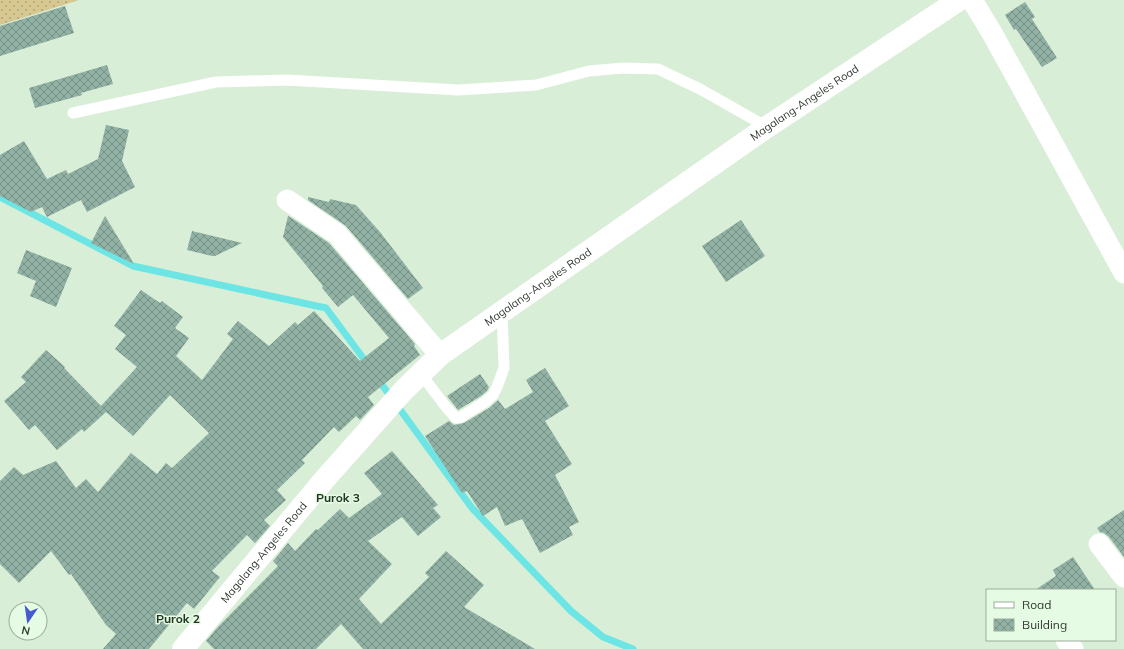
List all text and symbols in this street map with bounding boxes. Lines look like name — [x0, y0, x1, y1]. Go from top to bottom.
street label: Magalang-Angeles Road — [747, 61, 861, 144]
street label: Magalang-Angeles Road — [482, 245, 594, 329]
district label: Purok 3 — [316, 490, 360, 505]
street label: Magalang-Angeles Road — [218, 499, 310, 606]
legend — [986, 589, 1116, 641]
text: Road — [1022, 597, 1051, 612]
north arrow — [8, 601, 48, 641]
district label: Purok 2 — [156, 611, 200, 626]
text: Building — [1022, 617, 1067, 632]
text: N — [20, 623, 31, 638]

